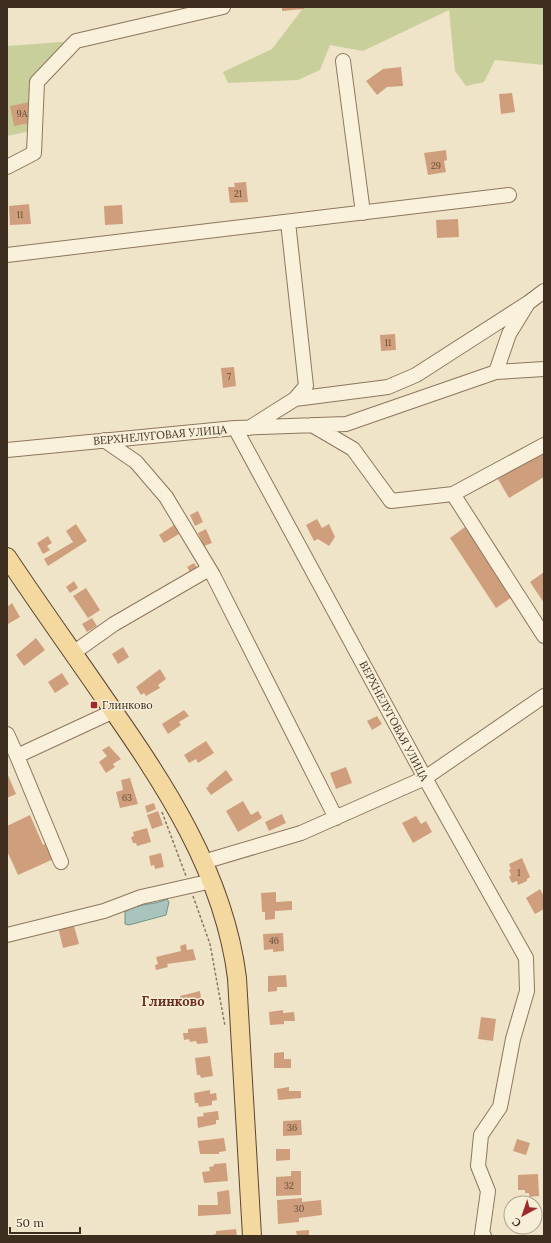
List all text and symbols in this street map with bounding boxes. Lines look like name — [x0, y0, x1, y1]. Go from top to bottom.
house number: 9А — [17, 108, 28, 119]
house number: 29 — [431, 160, 441, 171]
house number: 21 — [234, 188, 242, 199]
house number: 11 — [17, 209, 23, 220]
house number: 11 — [385, 337, 391, 348]
house number: 7 — [227, 371, 231, 382]
street label: ВЕРХНЕЛУГОВАЯ УЛИЦА — [93, 422, 229, 448]
street label: ВЕРХНЕЛУГОВАЯ УЛИЦА — [356, 658, 432, 785]
place label: Глинково — [102, 698, 153, 712]
marker: Глинково — [89, 700, 99, 710]
house number: 63 — [122, 792, 132, 803]
house number: 1 — [517, 867, 521, 878]
house number: 46 — [269, 935, 279, 946]
district label: Глинково — [142, 993, 205, 1010]
house number: 36 — [287, 1122, 297, 1133]
house number: 32 — [284, 1180, 294, 1191]
north arrow — [503, 1195, 543, 1235]
house number: 30 — [294, 1203, 305, 1214]
scale bar — [10, 1209, 80, 1235]
text: 50 m — [16, 1215, 44, 1230]
text: С — [509, 1215, 524, 1230]

